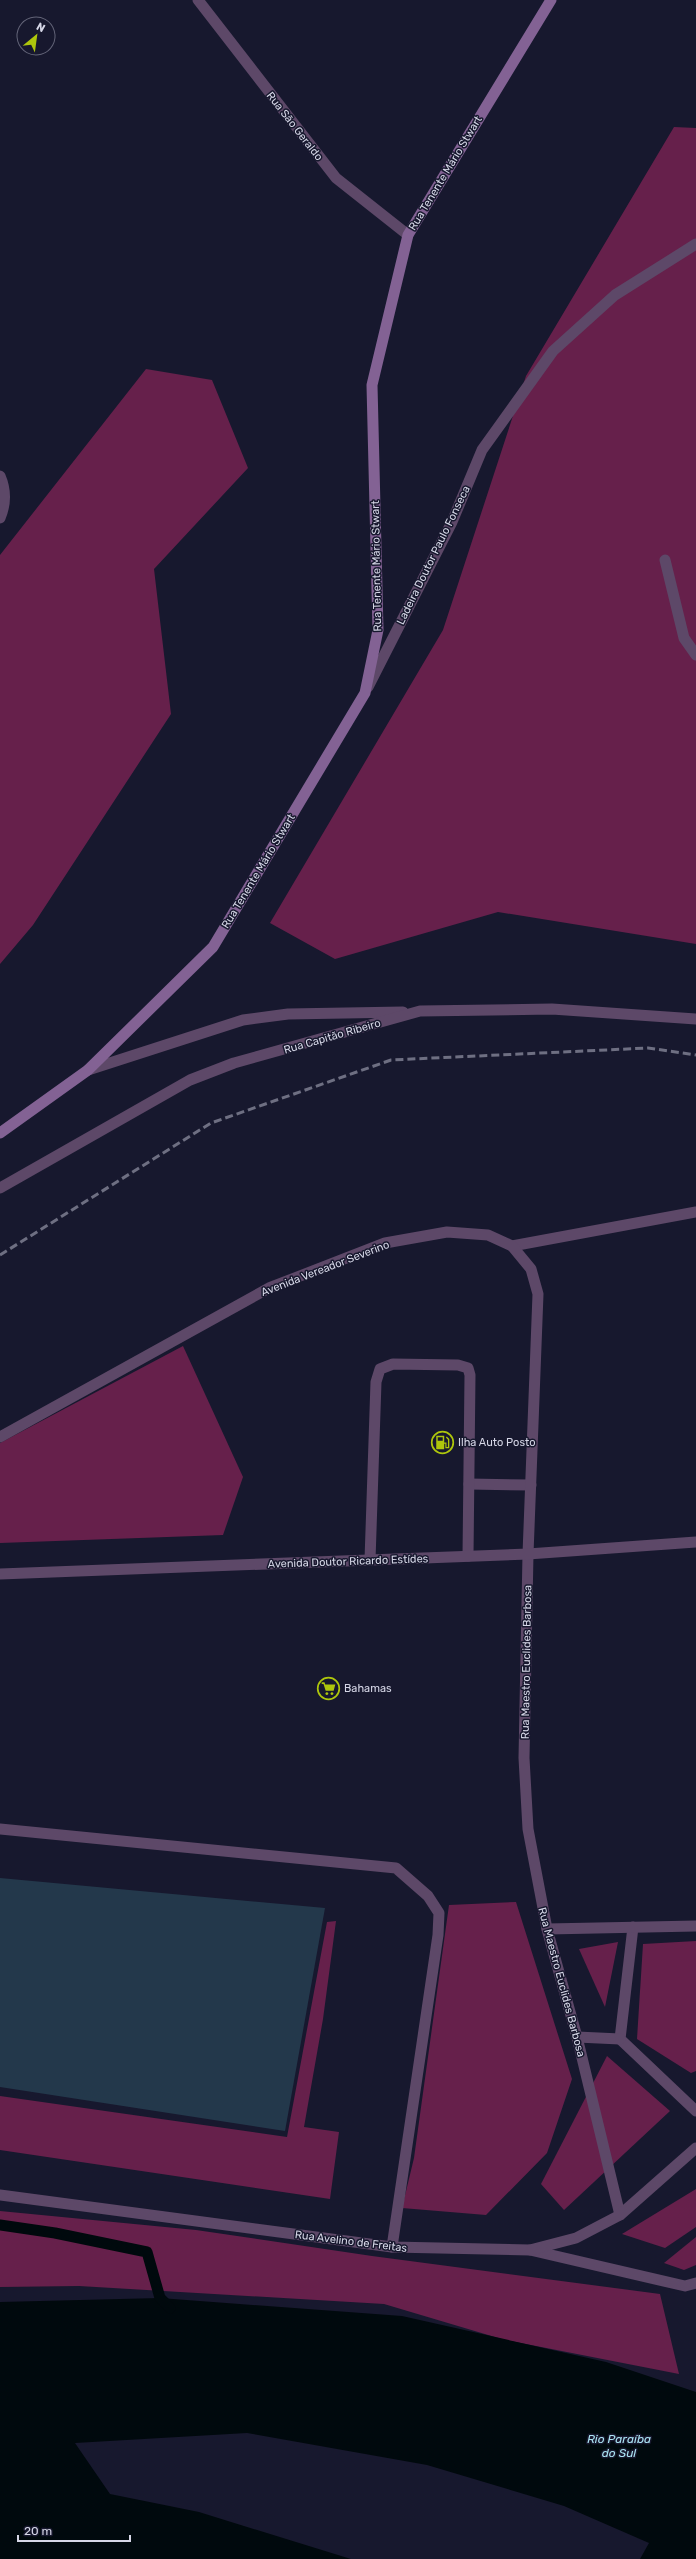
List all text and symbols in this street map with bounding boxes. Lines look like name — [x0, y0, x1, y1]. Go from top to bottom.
north arrow — [16, 16, 56, 56]
text: N — [34, 20, 47, 35]
street label: Rua São Geraldo — [264, 89, 326, 163]
street label: Rua Tenente Mário Stwart — [406, 113, 485, 233]
street label: Ladeira Doutor Paulo Fonseca — [394, 484, 473, 627]
street label: Rua Tenente Mário Stwart — [369, 500, 384, 632]
street label: Rua Tenente Mário Stwart — [219, 811, 298, 931]
street label: Rua Capitão Ribeiro — [282, 1016, 382, 1057]
street label: Avenida Vereador Severino — [259, 1238, 391, 1299]
fuel station icon: Ilha Auto Posto — [430, 1429, 456, 1455]
place label: Ilha Auto Posto — [458, 1436, 536, 1449]
street label: Avenida Doutor Ricardo Estídes — [268, 1552, 429, 1571]
street label: Rua Maestro Euclides Barbosa — [519, 1585, 534, 1739]
supermarket icon: Bahamas — [315, 1675, 341, 1701]
place label: Bahamas — [344, 1682, 392, 1695]
street label: Rua Maestro Euclides Barbosa — [535, 1906, 588, 2058]
street label: Rua Avelino de Freitas — [294, 2228, 408, 2255]
water label: Rio Paraíba do Sul — [587, 2432, 651, 2460]
scale bar — [18, 2517, 130, 2543]
text: 20 m — [24, 2524, 52, 2538]

